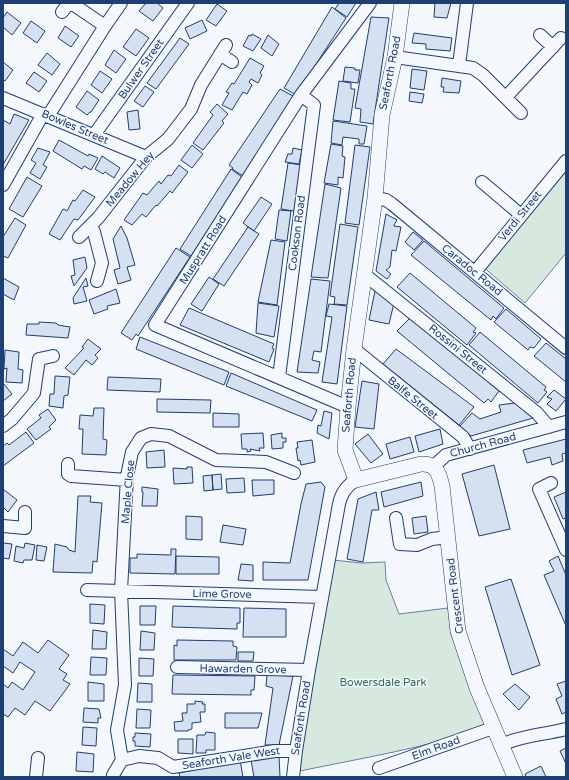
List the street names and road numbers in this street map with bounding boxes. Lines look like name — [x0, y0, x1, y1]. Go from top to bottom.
street label: Seaforth Road — [376, 35, 404, 111]
street label: Bulwer Street — [115, 36, 167, 102]
street label: Bowles Street — [40, 107, 110, 147]
street label: Meadow Hey — [103, 149, 157, 209]
street label: Verdi Street — [496, 188, 544, 244]
street label: Cookson Road — [286, 194, 308, 271]
street label: Muspratt Road — [177, 213, 229, 287]
street label: Caradoc Road — [439, 242, 505, 298]
street label: Rossini Street — [426, 321, 490, 377]
street label: Seaforth Road — [339, 357, 359, 433]
street label: Balfe Street — [385, 374, 441, 422]
street label: Church Road — [448, 430, 518, 460]
street label: Maple Close — [119, 459, 137, 525]
street label: Crescent Road — [444, 557, 466, 635]
street label: Lime Grove — [192, 587, 252, 601]
street label: Hawarden Grove — [199, 662, 287, 676]
street label: Seaforth Road — [289, 680, 313, 756]
street label: Elm Road — [410, 733, 462, 763]
street label: Seaforth Vale West — [181, 744, 281, 772]

